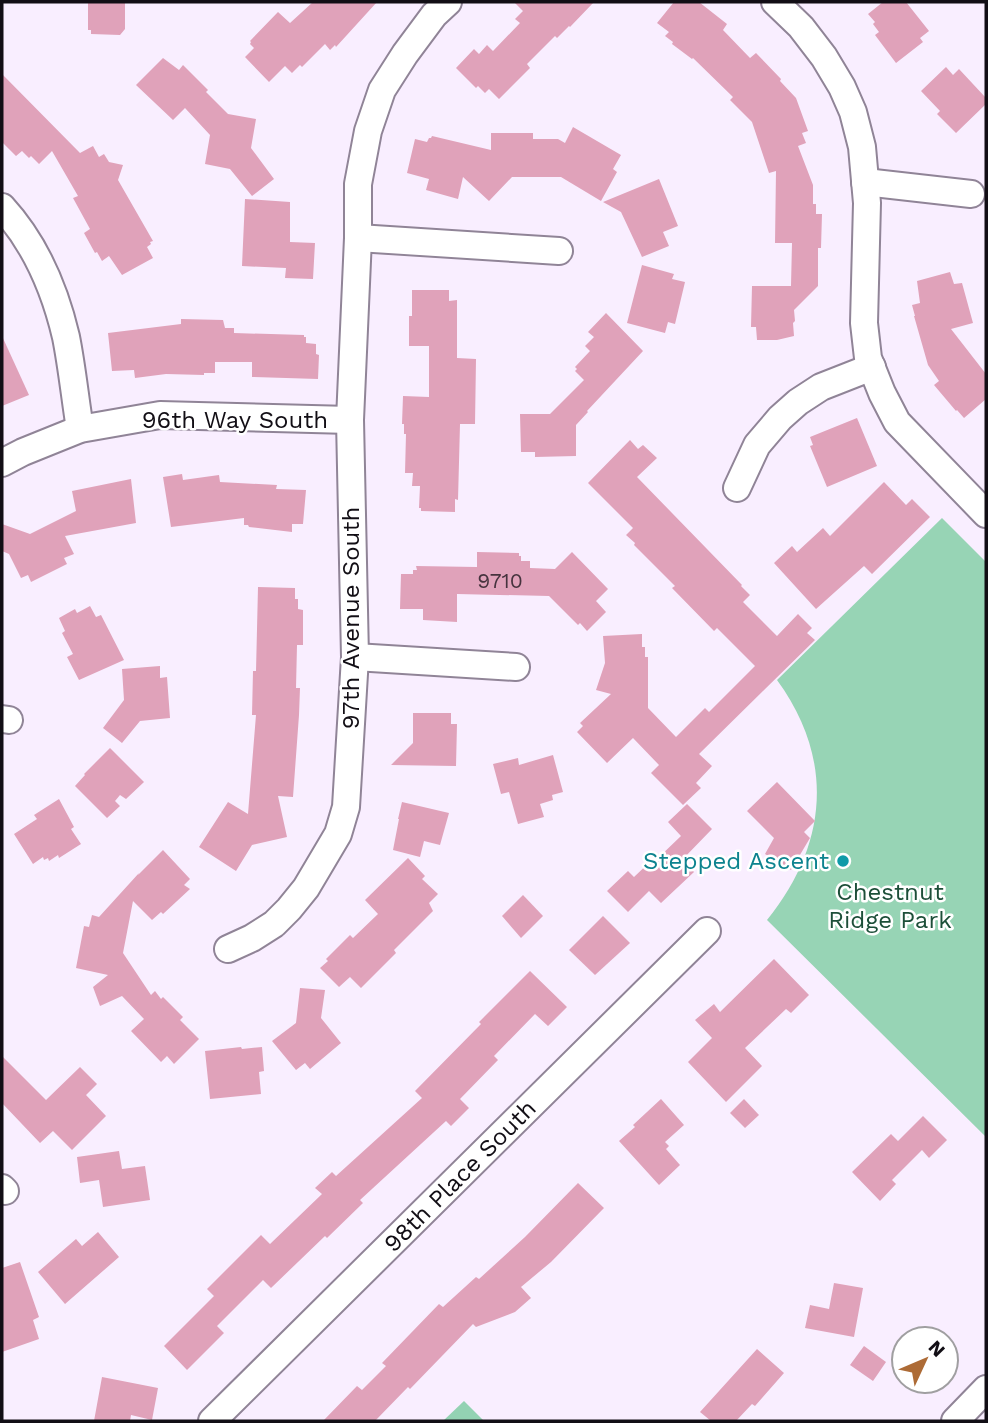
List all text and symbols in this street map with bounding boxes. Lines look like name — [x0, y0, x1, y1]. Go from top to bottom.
street label: 96th Way South — [142, 406, 328, 434]
street label: 97th Avenue South — [337, 507, 365, 729]
house number: 9710 — [477, 568, 523, 593]
place label: Stepped Ascent — [643, 847, 829, 875]
marker: Stepped Ascent — [835, 853, 851, 869]
park label: Chestnut Ridge Park — [828, 878, 952, 934]
street label: 98th Place South — [378, 1094, 542, 1258]
north arrow — [890, 1325, 960, 1395]
text: N — [924, 1335, 950, 1362]

